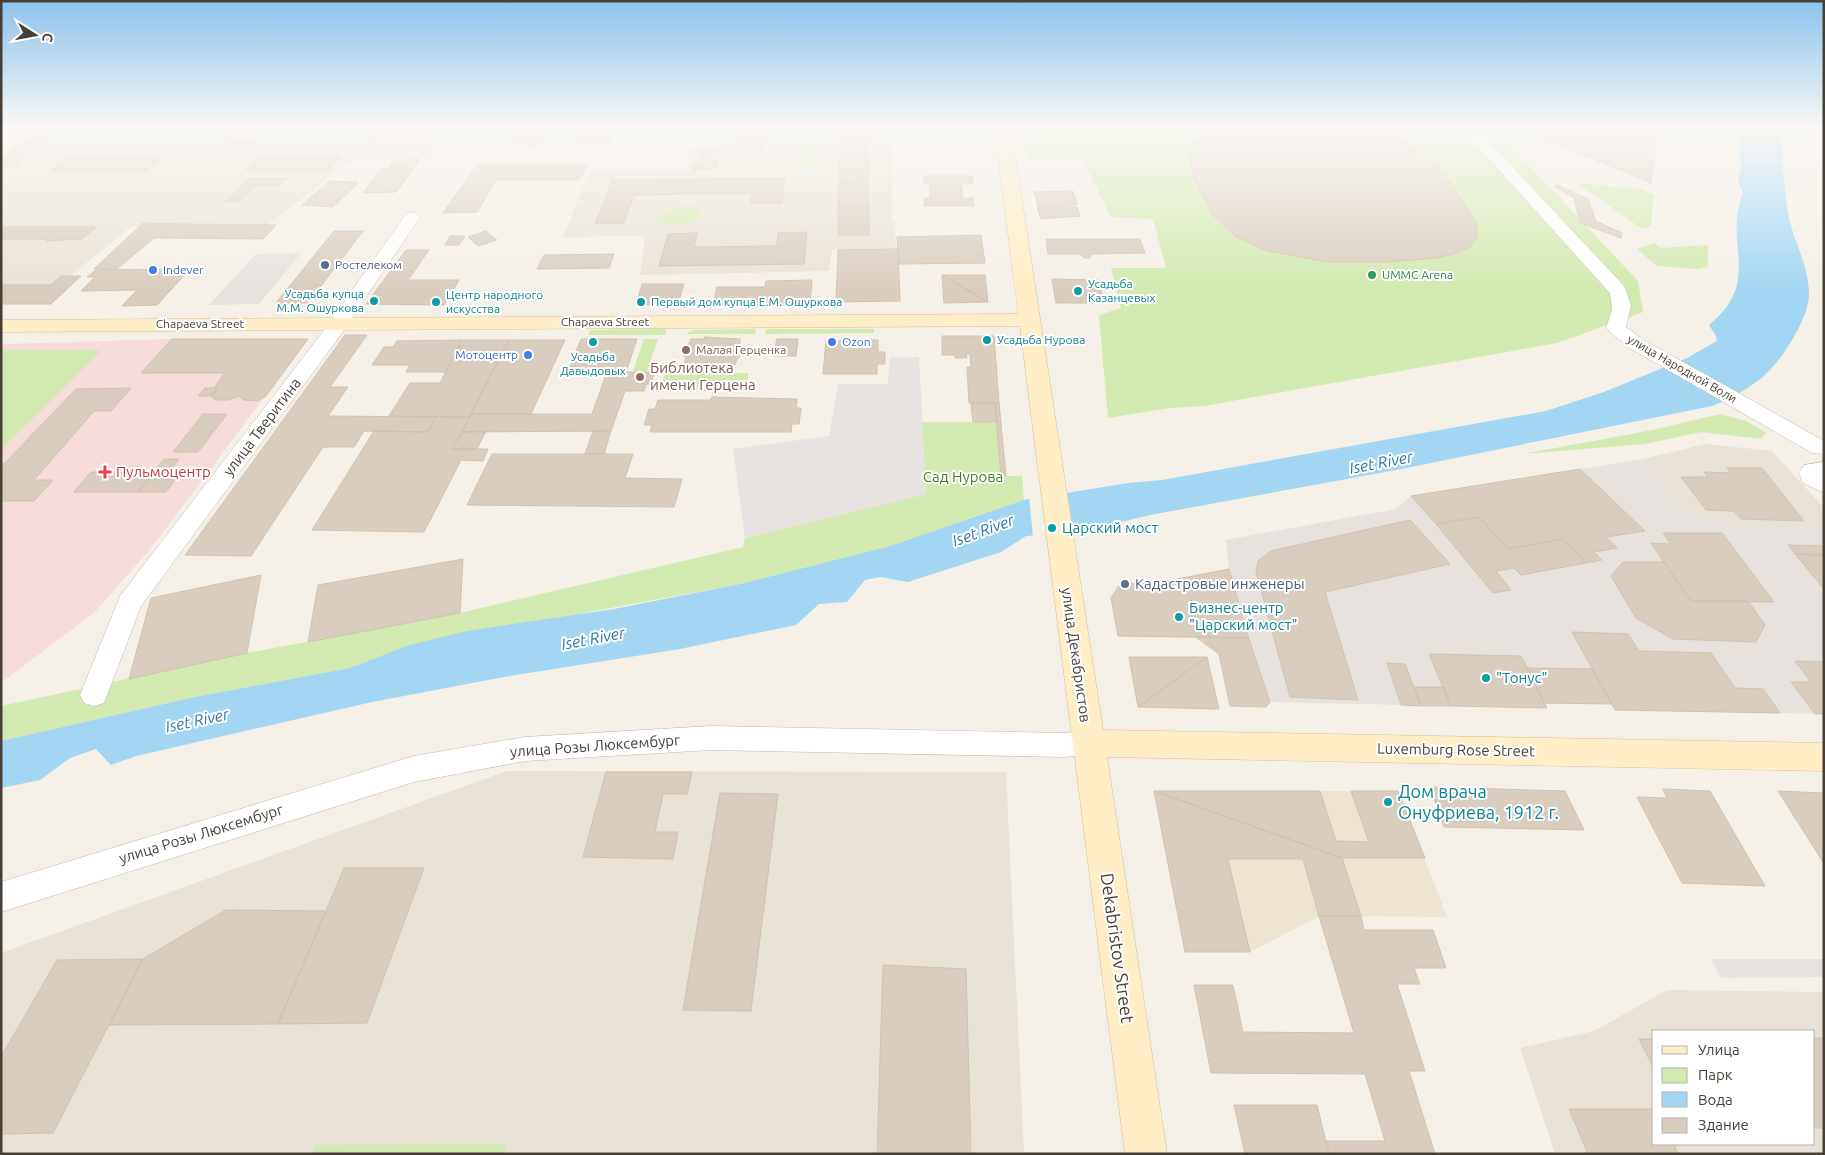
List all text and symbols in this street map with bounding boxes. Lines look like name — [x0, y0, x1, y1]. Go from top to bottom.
north arrow — [10, 10, 60, 60]
text: С — [39, 32, 56, 43]
place label: Ростелеком — [335, 258, 402, 271]
marker: Ростелеком — [319, 259, 331, 271]
place label: Indever — [163, 263, 204, 276]
marker: Indever — [147, 264, 159, 276]
place label: UMMC Arena — [1382, 268, 1453, 281]
marker: UMMC Arena — [1366, 269, 1378, 281]
place label: Усадьба Казанцевых — [1088, 277, 1156, 304]
marker: Усадьба Казанцевых — [1072, 285, 1084, 297]
place label: Усадьба купца М.М. Ошуркова — [276, 287, 364, 314]
place label: Центр народного искусства — [446, 288, 543, 315]
marker: Усадьба купца М.М. Ошуркова — [368, 295, 380, 307]
place label: Первый дом купца Е.М. Ошуркова — [651, 295, 842, 308]
marker: Центр народного искусства — [430, 296, 442, 308]
marker: Первый дом купца Е.М. Ошуркова — [635, 296, 647, 308]
street label: Chapaeva Street — [561, 315, 650, 328]
street label: Chapaeva Street — [156, 317, 245, 330]
street label: улица Народной Воли — [1625, 332, 1739, 405]
place label: Усадьба Нурова — [997, 333, 1085, 346]
marker: Усадьба Нурова — [981, 334, 993, 346]
place label: Ozon — [842, 335, 871, 348]
marker: Усадьба Давыдовых — [587, 336, 599, 348]
marker: Ozon — [826, 336, 838, 348]
place label: Малая Герценка — [696, 343, 786, 356]
marker: Малая Герценка — [680, 344, 692, 356]
place label: Мотоцентр — [455, 348, 518, 361]
marker: Мотоцентр — [522, 349, 534, 361]
place label: Усадьба Давыдовых — [560, 350, 626, 377]
place label: Библиотека имени Герцена — [650, 359, 756, 393]
marker: Библиотека имени Герцена — [634, 371, 646, 383]
street label: улица Тверитина — [219, 374, 304, 479]
water label: Iset River — [1348, 447, 1415, 477]
place label: Пульмоцентр — [116, 463, 211, 480]
marker: Пульмоцентр — [98, 465, 112, 479]
park label: Сад Нурова — [923, 468, 1003, 485]
water label: Iset River — [950, 510, 1017, 549]
place label: Царский мост — [1062, 519, 1159, 536]
marker: Царский мост — [1046, 522, 1058, 534]
place label: Кадастровые инженеры — [1135, 575, 1305, 592]
marker: Кадастровые инженеры — [1119, 578, 1131, 590]
street label: улица Декабристов — [1059, 586, 1094, 723]
place label: Бизнес-центр "Царский мост" — [1189, 599, 1297, 633]
marker: Бизнес-центр "Царский мост" — [1173, 611, 1185, 623]
water label: Iset River — [560, 623, 627, 653]
place label: "Тонус" — [1496, 669, 1547, 686]
marker: "Тонус" — [1480, 672, 1492, 684]
water label: Iset River — [164, 704, 231, 735]
street label: улица Розы Люксембург — [509, 731, 681, 760]
street label: Luxemburg Rose Street — [1377, 740, 1535, 759]
place label: Дом врача Онуфриева, 1912 г. — [1398, 781, 1559, 822]
marker: Дом врача Онуфриева, 1912 г. — [1382, 796, 1394, 808]
street label: улица Розы Люксембург — [117, 800, 285, 867]
street label: Dekabristov Street — [1098, 872, 1138, 1024]
legend — [1652, 1030, 1815, 1145]
text: Улица — [1698, 1041, 1740, 1058]
text: Парк — [1698, 1066, 1733, 1083]
text: Вода — [1698, 1091, 1733, 1108]
text: Здание — [1698, 1116, 1749, 1133]

